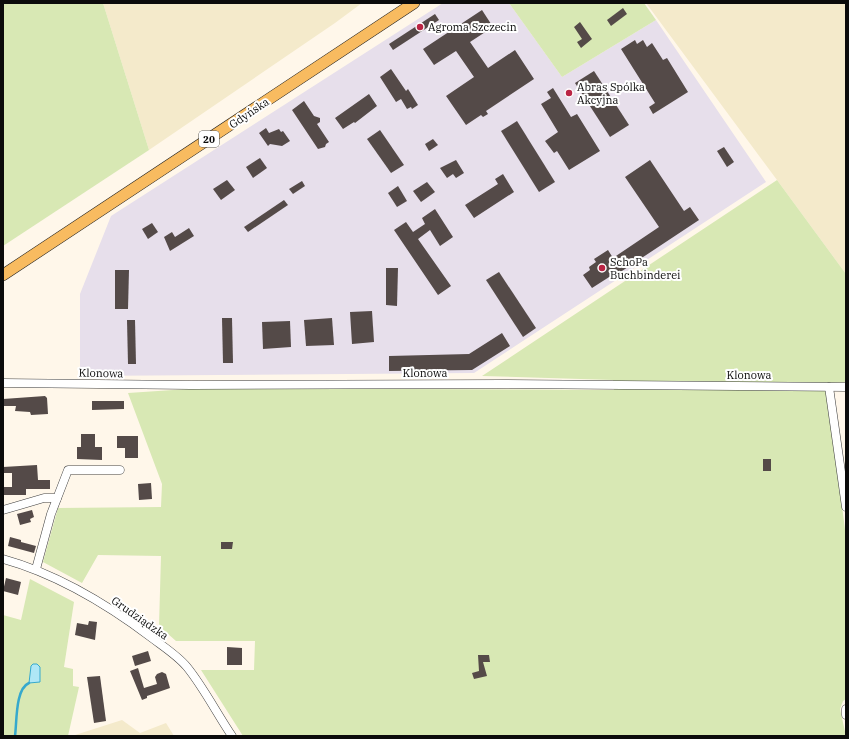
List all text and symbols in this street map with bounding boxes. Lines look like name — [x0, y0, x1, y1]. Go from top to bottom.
place label: Agroma Szczecin — [428, 20, 517, 34]
marker: Agroma Szczecin — [415, 22, 425, 32]
place label: Abras Spólka Akcyjna — [577, 80, 645, 107]
marker: Abras Spólka Akcyjna — [564, 88, 574, 98]
street label: Gdyńska — [226, 94, 272, 132]
road number: 20 — [199, 131, 219, 147]
place label: SchoPa Buchbinderei — [610, 255, 681, 282]
marker: SchoPa Buchbinderei — [597, 263, 607, 273]
street label: Klonowa — [78, 366, 124, 380]
street label: Klonowa — [403, 366, 447, 380]
street label: Klonowa — [727, 368, 771, 382]
street label: Grudziądzka — [109, 593, 171, 643]

